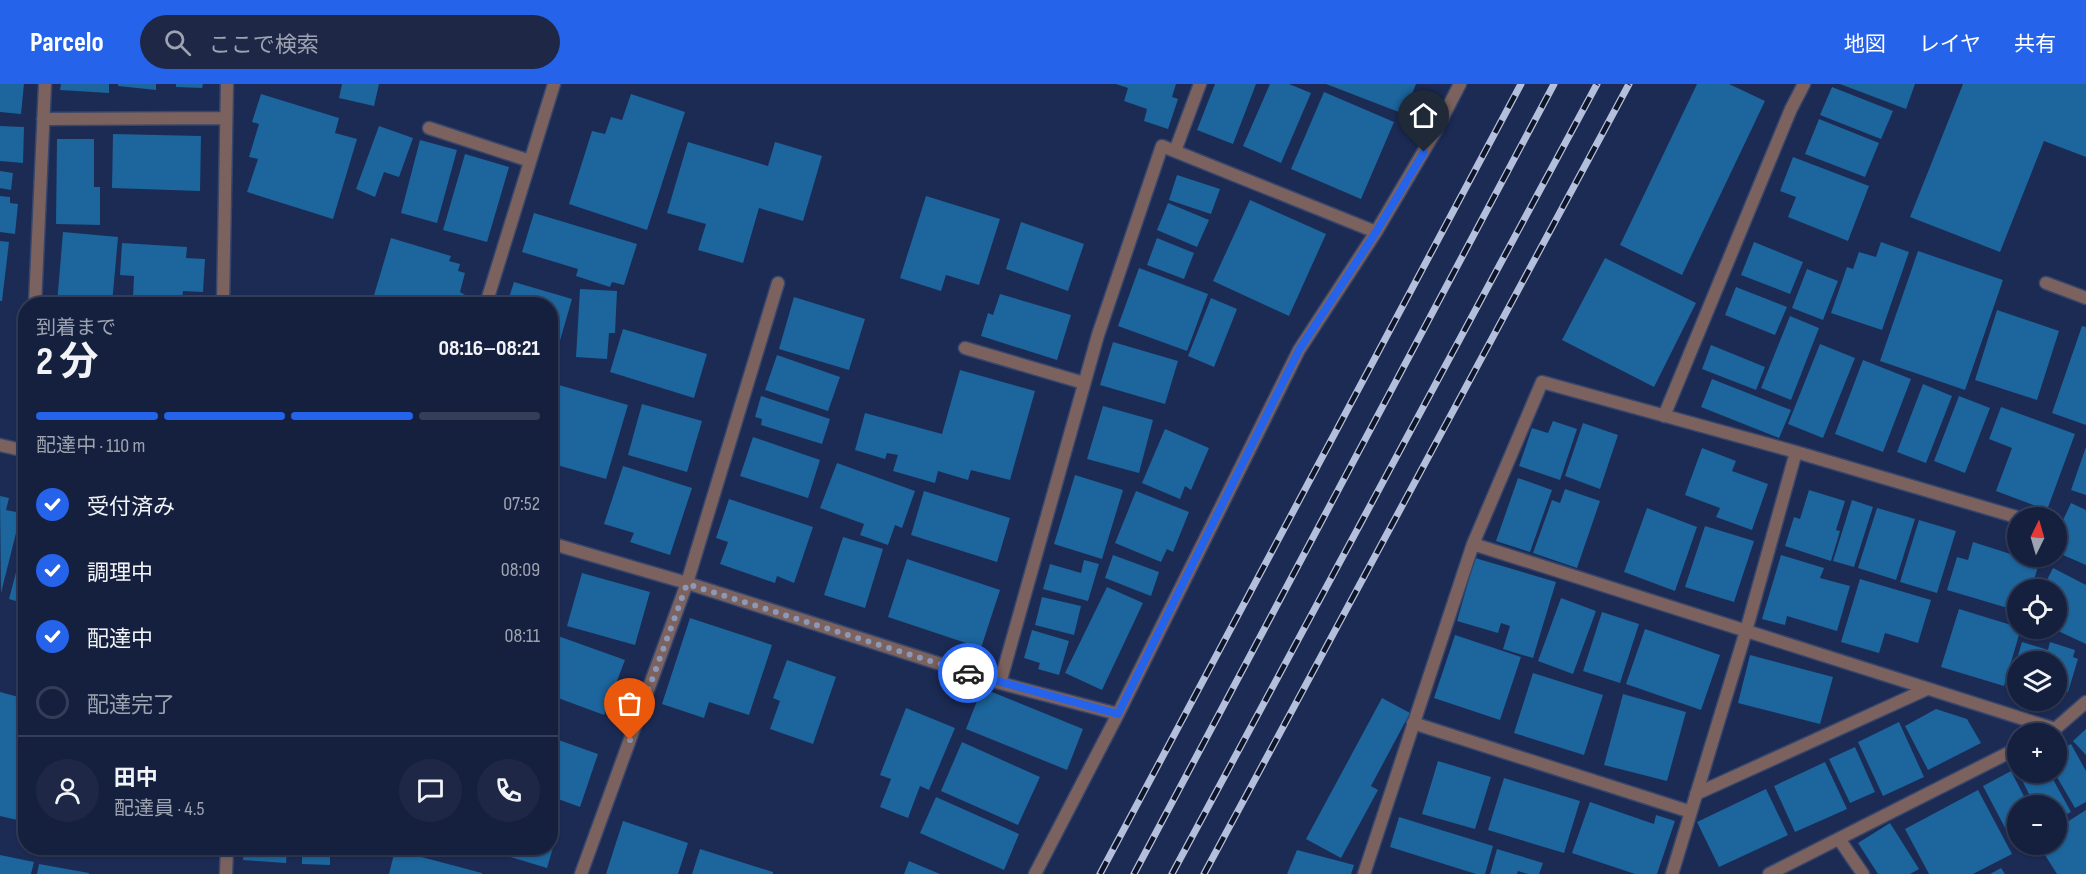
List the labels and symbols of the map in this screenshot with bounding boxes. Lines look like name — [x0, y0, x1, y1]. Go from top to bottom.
pin — [1398, 90, 1449, 152]
north arrow — [2007, 507, 2067, 567]
courier — [938, 643, 998, 703]
pin — [604, 678, 655, 740]

